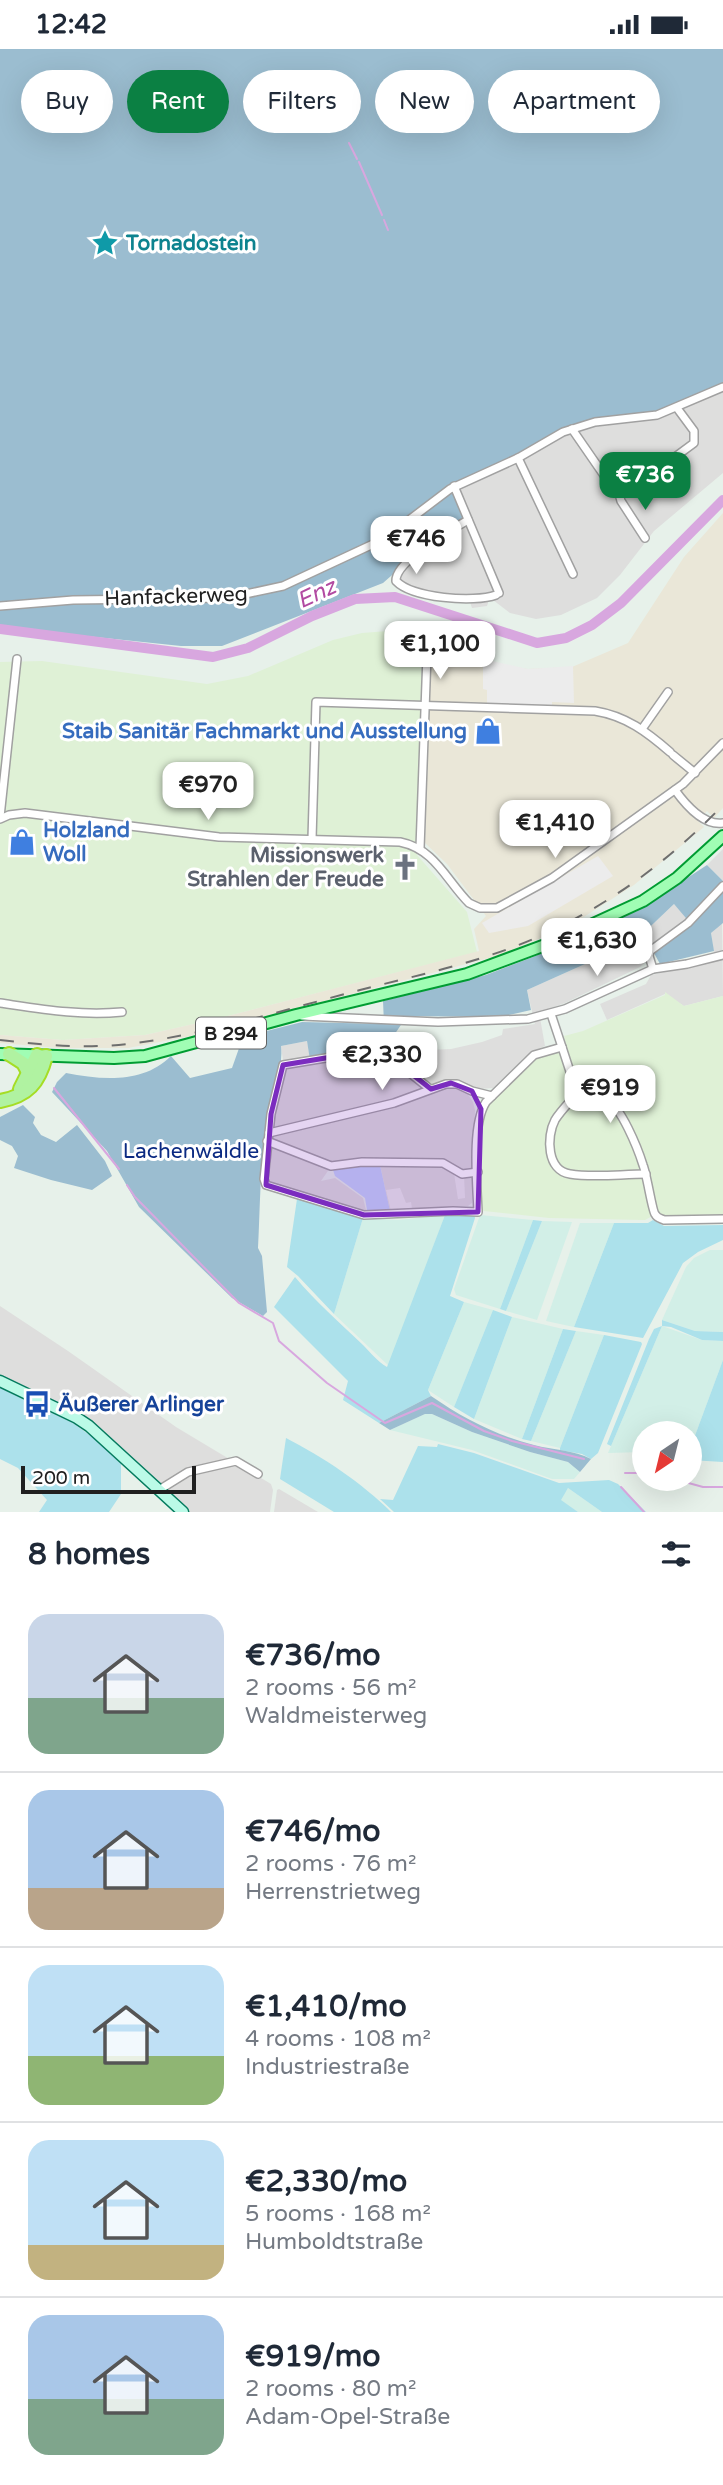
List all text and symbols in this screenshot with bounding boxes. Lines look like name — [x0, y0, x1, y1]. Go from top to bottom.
text: 12:42 — [35, 9, 107, 40]
chip: Buy — [21, 70, 113, 133]
chip: Rent — [127, 70, 229, 133]
chip: Filters — [243, 70, 361, 133]
chip: New — [375, 70, 474, 133]
chip: Apartment — [488, 70, 660, 133]
place icon: Tornadostein — [90, 228, 120, 258]
place label: Tornadostein — [125, 231, 257, 256]
pin: €736 — [604, 453, 686, 512]
text: €736 — [615, 461, 675, 489]
pin: €746 — [375, 517, 457, 576]
text: €746 — [386, 525, 446, 553]
water label: Enz — [292, 572, 343, 615]
street label: Hanfackerweg — [104, 582, 248, 611]
pin: €1,100 — [383, 621, 497, 681]
text: €1,100 — [400, 630, 480, 658]
shop icon: Staib Sanitär Fachmarkt und Ausstellung — [473, 716, 503, 746]
place label: Staib Sanitär Fachmarkt und Ausstellung — [62, 719, 467, 744]
pin: €970 — [167, 763, 249, 822]
text: €970 — [178, 771, 238, 799]
pin: €1,410 — [498, 801, 612, 860]
text: €1,410 — [516, 809, 594, 837]
place label: Holzland Woll — [43, 818, 130, 867]
shop icon: Holzland Woll — [7, 827, 37, 857]
place label: Missionswerk Strahlen der Freude — [187, 843, 385, 892]
church icon: Missionswerk Strahlen der Freude — [390, 852, 420, 882]
pin: €1,630 — [540, 919, 654, 978]
text: €1,630 — [557, 927, 637, 955]
road number: B 294 — [196, 1017, 266, 1049]
pin: €2,330 — [325, 1033, 439, 1092]
text: €2,330 — [342, 1041, 422, 1069]
pin: €919 — [569, 1065, 651, 1125]
text: €919 — [580, 1074, 640, 1102]
park label: Lachenwäldle — [123, 1139, 259, 1164]
bus stop icon: Äußerer Arlinger — [22, 1389, 52, 1419]
place label: Äußerer Arlinger — [58, 1392, 225, 1417]
north arrow — [632, 1421, 702, 1491]
map controls — [632, 1421, 702, 1491]
scale bar — [21, 1463, 196, 1495]
text: 200 m — [32, 1467, 90, 1489]
icon: filters — [657, 1535, 695, 1573]
text: 8 homes — [28, 1536, 150, 1573]
text: €736/mo — [245, 1637, 381, 1674]
icon: home — [84, 1642, 168, 1726]
text: 2 rooms · 56 m² — [245, 1674, 416, 1702]
text: Waldmeisterweg — [245, 1702, 427, 1730]
text: €746/mo — [245, 1813, 381, 1850]
icon: home — [84, 1818, 168, 1902]
text: 2 rooms · 76 m² — [245, 1850, 416, 1878]
text: Herrenstrietweg — [245, 1878, 421, 1906]
text: €1,410/mo — [245, 1988, 407, 2025]
icon: home — [84, 1993, 168, 2077]
text: 4 rooms · 108 m² — [245, 2025, 431, 2053]
text: Industriestraße — [245, 2053, 410, 2081]
text: €2,330/mo — [245, 2163, 407, 2200]
icon: home — [84, 2168, 168, 2252]
text: 5 rooms · 168 m² — [245, 2200, 431, 2228]
text: Humboldtstraße — [245, 2228, 423, 2256]
text: €919/mo — [245, 2338, 381, 2375]
icon: home — [84, 2343, 168, 2427]
text: 2 rooms · 80 m² — [245, 2375, 416, 2403]
text: Adam-Opel-Straße — [245, 2403, 450, 2431]

